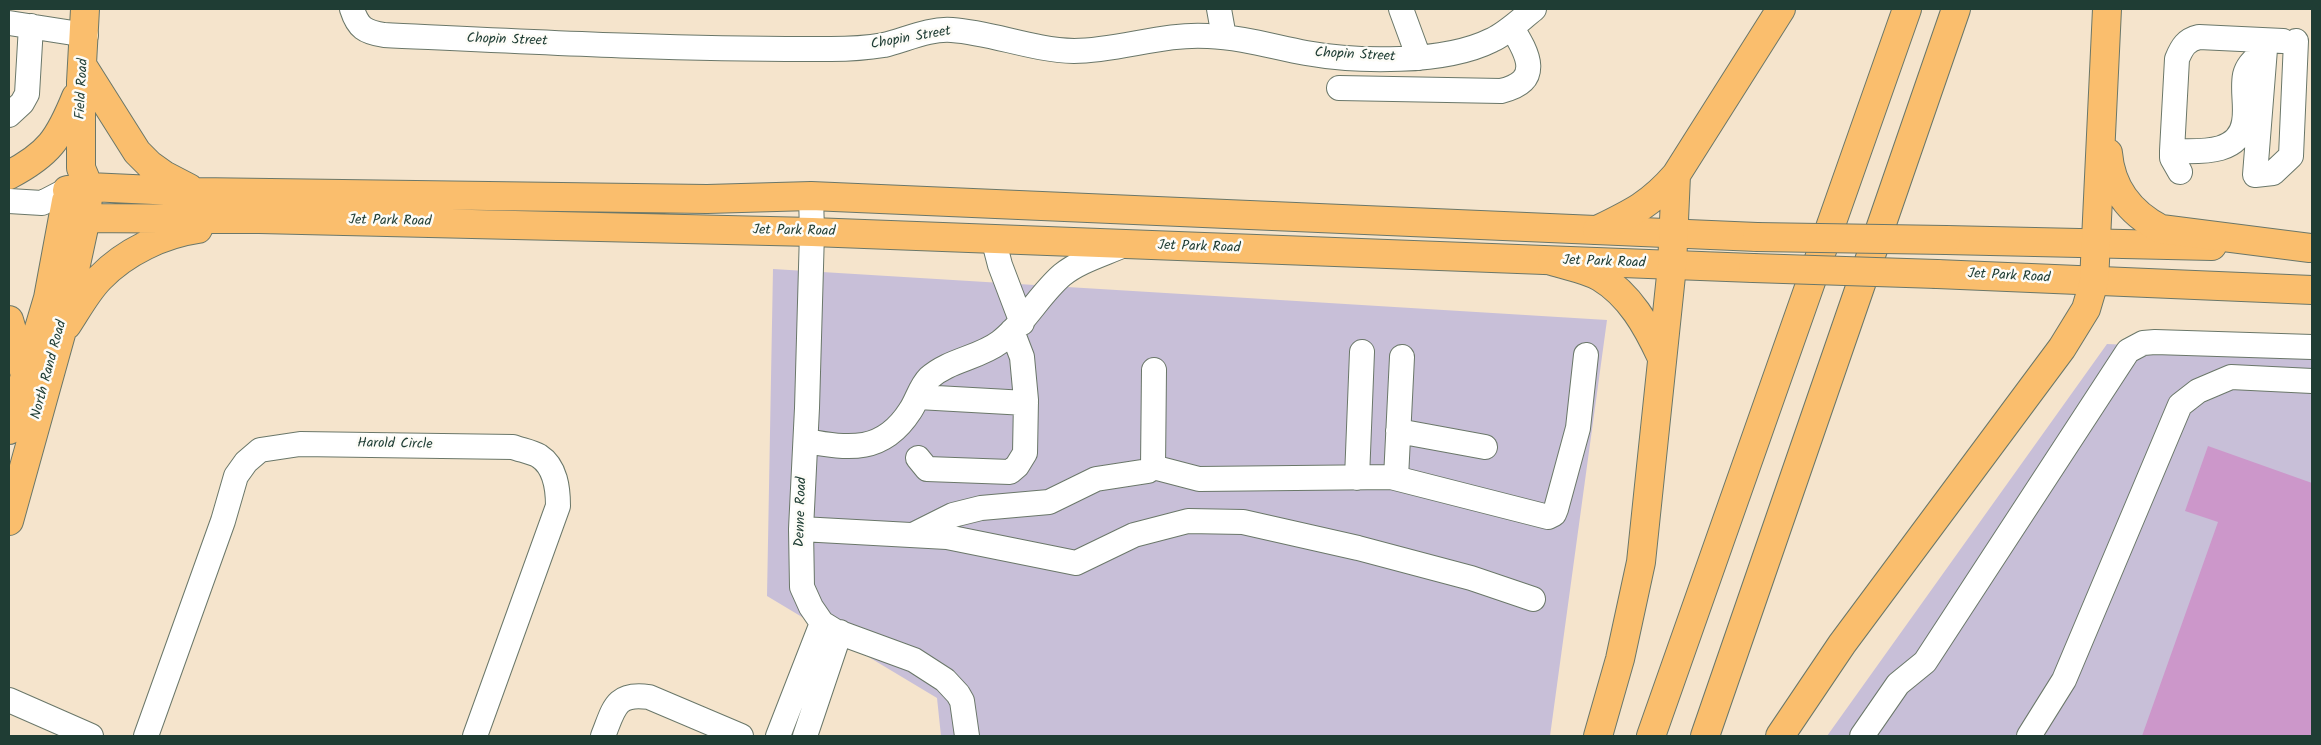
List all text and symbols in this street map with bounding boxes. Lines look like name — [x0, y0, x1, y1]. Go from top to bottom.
street label: Chopin Street — [870, 24, 952, 54]
street label: Chopin Street — [466, 31, 548, 51]
street label: Chopin Street — [1314, 45, 1396, 67]
street label: Field Road — [73, 58, 93, 120]
street label: Jet Park Road — [348, 213, 432, 231]
street label: Jet Park Road — [752, 223, 836, 241]
street label: Jet Park Road — [1157, 238, 1241, 258]
street label: Jet Park Road — [1562, 253, 1646, 273]
street label: Jet Park Road — [1967, 266, 2051, 288]
street label: North Rand Road — [29, 319, 71, 421]
street label: Harold Circle — [357, 436, 433, 454]
street label: Denne Road — [792, 477, 812, 547]

